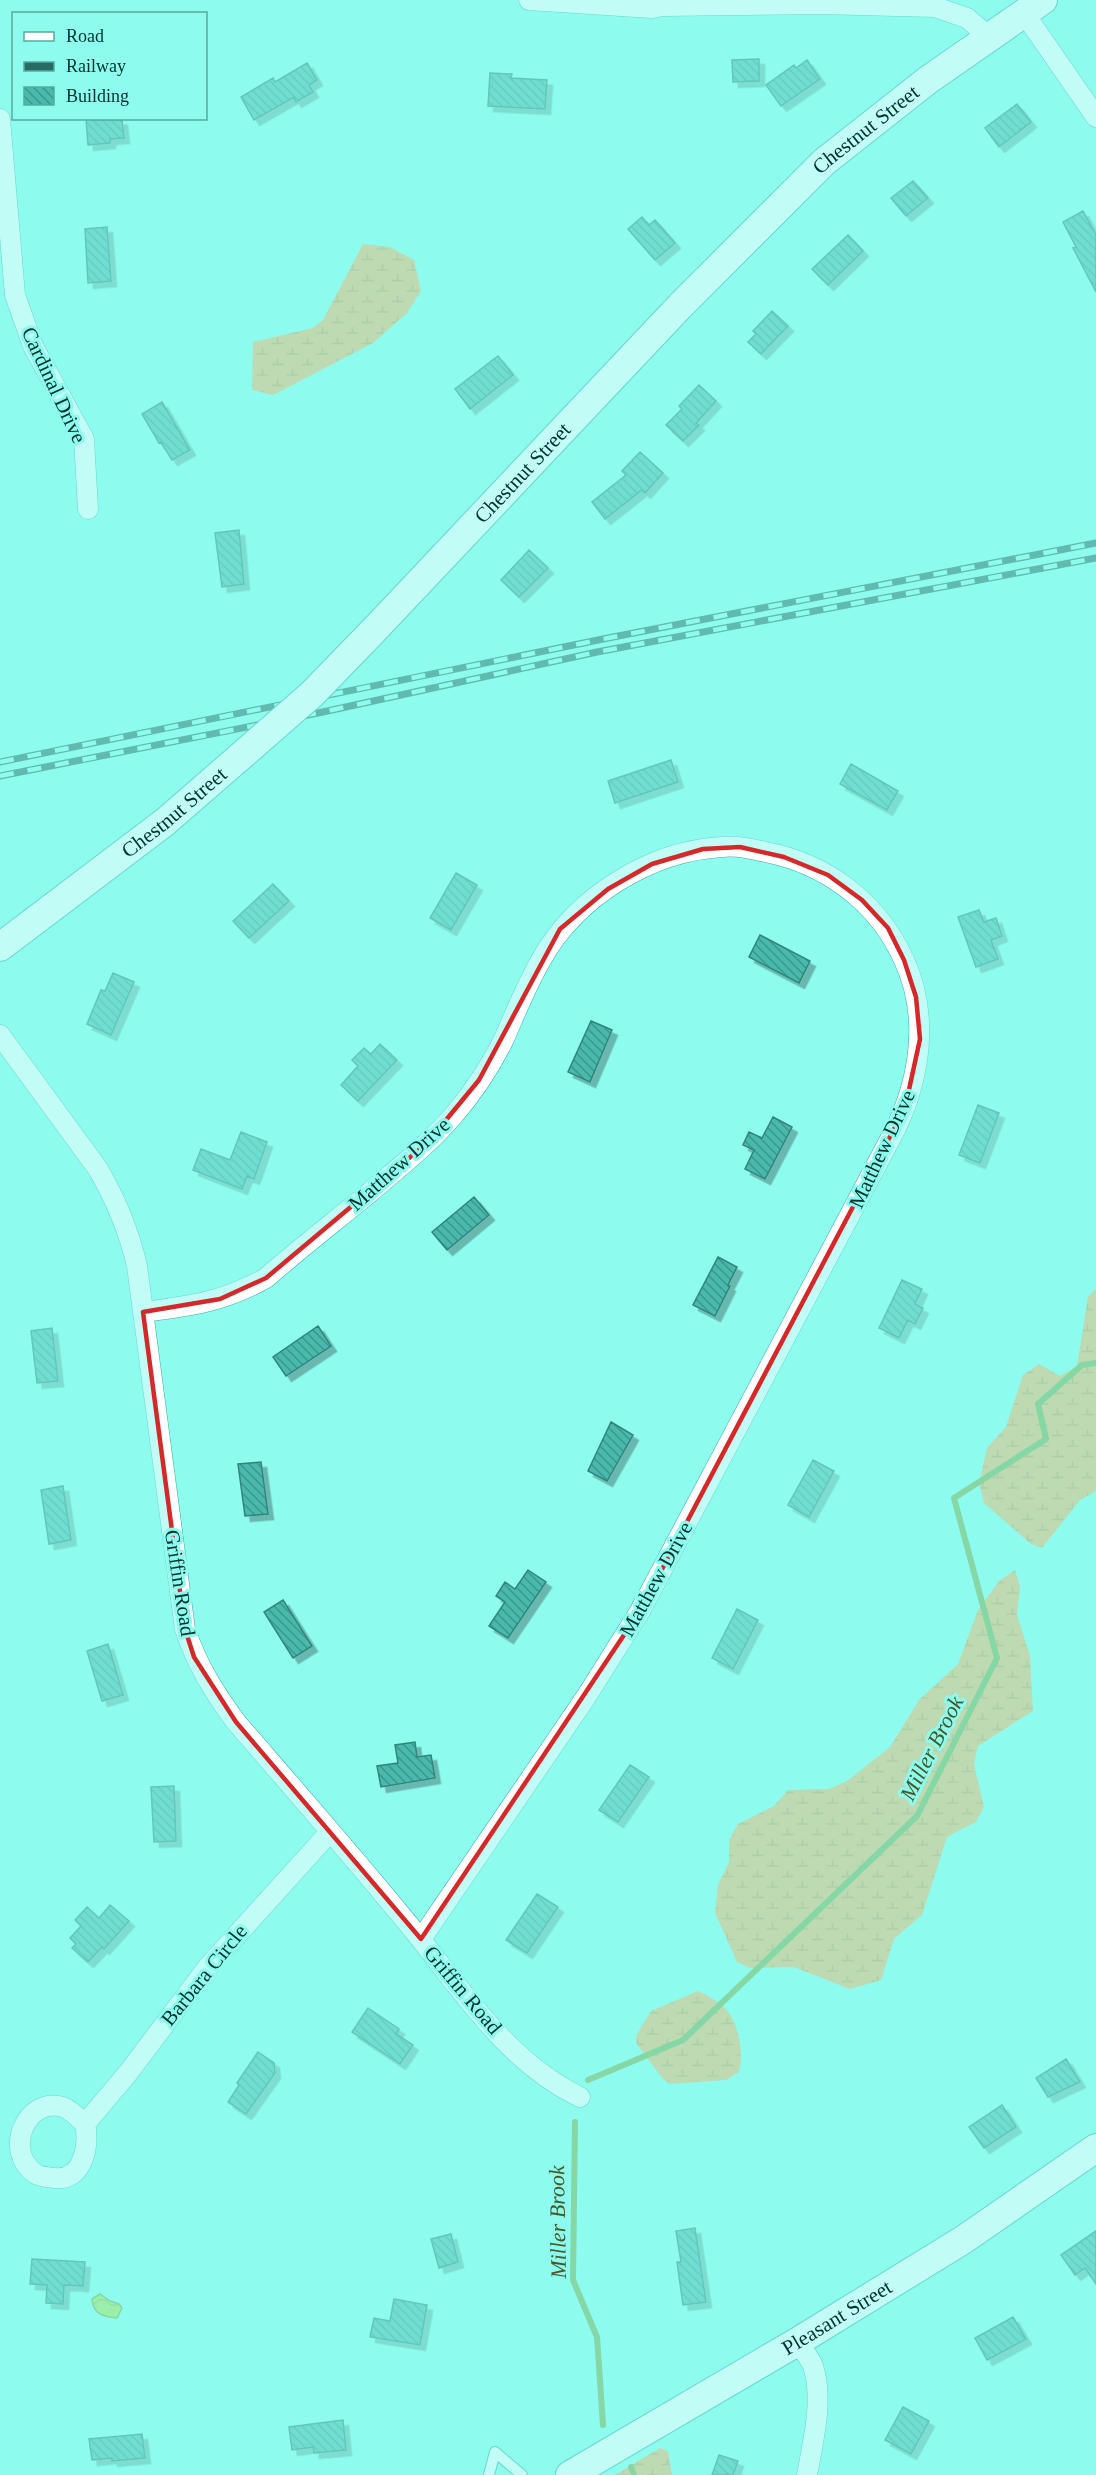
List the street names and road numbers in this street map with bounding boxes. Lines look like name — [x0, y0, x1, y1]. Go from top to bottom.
street label: Chestnut Street — [807, 80, 924, 179]
street label: Cardinal Drive — [17, 323, 91, 447]
street label: Chestnut Street — [470, 418, 576, 528]
street label: Chestnut Street — [117, 762, 231, 863]
street label: Matthew Drive — [844, 1086, 920, 1212]
street label: Matthew Drive — [344, 1112, 454, 1216]
street label: Matthew Drive — [615, 1517, 697, 1641]
street label: Griffin Road — [160, 1528, 200, 1638]
street label: Barbara Circle — [156, 1920, 252, 2030]
street label: Griffin Road — [419, 1941, 507, 2039]
street label: Pleasant Street — [778, 2275, 896, 2360]

